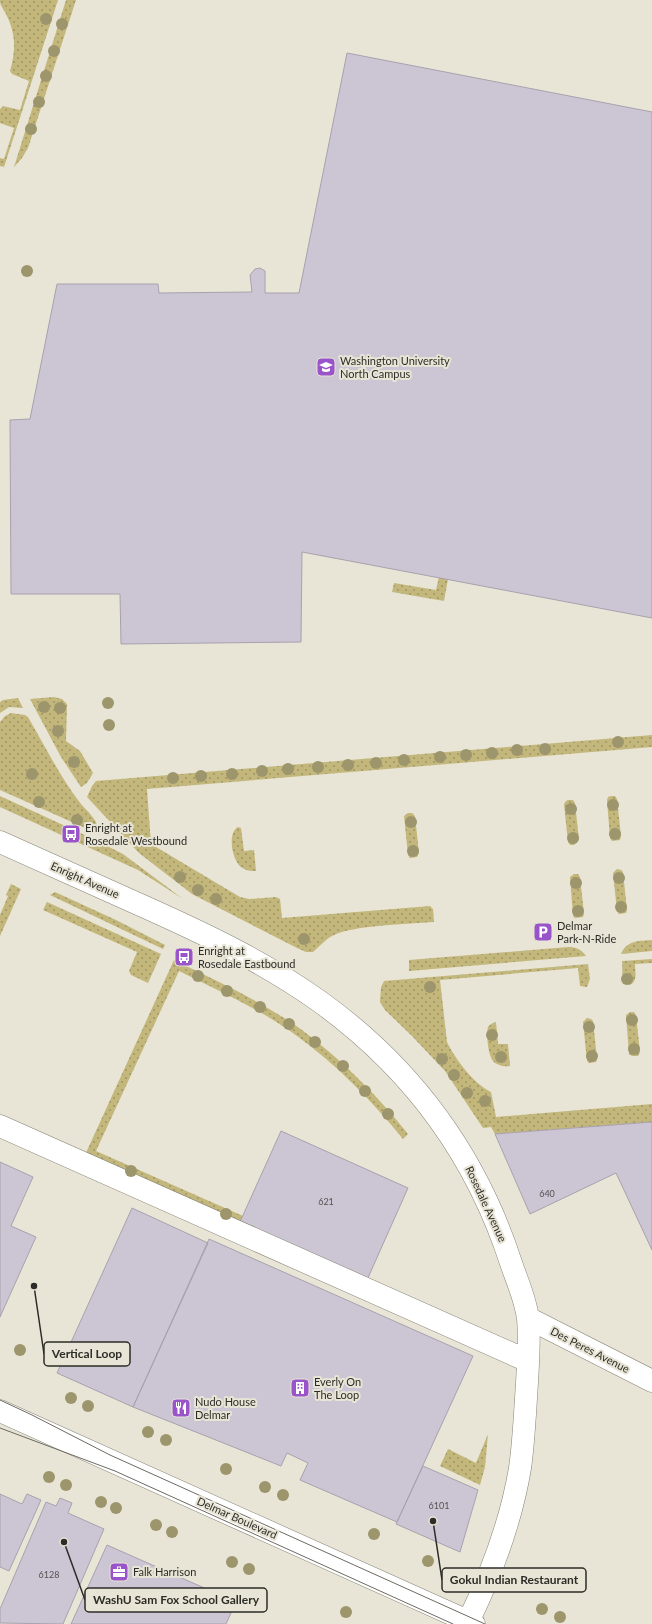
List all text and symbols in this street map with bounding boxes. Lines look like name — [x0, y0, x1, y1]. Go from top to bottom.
place label: Washington University North Campus — [340, 354, 450, 380]
school or university icon: Washington University North Campus — [315, 356, 337, 378]
place label: Enright at Rosedale Westbound — [85, 821, 187, 847]
bus stop icon: Enright at Rosedale Westbound — [60, 823, 82, 845]
street label: Enright Avenue — [49, 859, 122, 901]
place label: Delmar Park-N-Ride — [557, 919, 616, 945]
parking icon: Delmar Park-N-Ride — [532, 921, 554, 943]
place label: Enright at Rosedale Eastbound — [198, 944, 295, 970]
bus stop icon: Enright at Rosedale Eastbound — [173, 946, 195, 968]
street label: Rosedale Avenue — [463, 1164, 510, 1244]
house number: 640 — [539, 1188, 555, 1199]
house number: 621 — [318, 1196, 334, 1207]
street label: Des Peres Avenue — [549, 1324, 632, 1375]
callout: Vertical Loop — [44, 1342, 130, 1366]
text: Vertical Loop — [51, 1346, 122, 1361]
place label: Everly On The Loop — [314, 1375, 361, 1401]
building icon: Everly On The Loop — [289, 1377, 311, 1399]
place label: Nudo House Delmar — [195, 1395, 256, 1421]
restaurant icon: Nudo House Delmar — [170, 1397, 192, 1419]
street label: Delmar Boulevard — [195, 1494, 279, 1541]
house number: 6101 — [429, 1500, 449, 1511]
office icon: Falk Harrison — [108, 1561, 130, 1583]
place label: Falk Harrison — [133, 1565, 196, 1578]
callout: Gokul Indian Restaurant — [442, 1568, 586, 1592]
house number: 6128 — [39, 1569, 59, 1580]
text: Gokul Indian Restaurant — [450, 1572, 579, 1587]
callout: WashU Sam Fox School Gallery — [85, 1588, 267, 1612]
text: WashU Sam Fox School Gallery — [93, 1592, 260, 1607]

